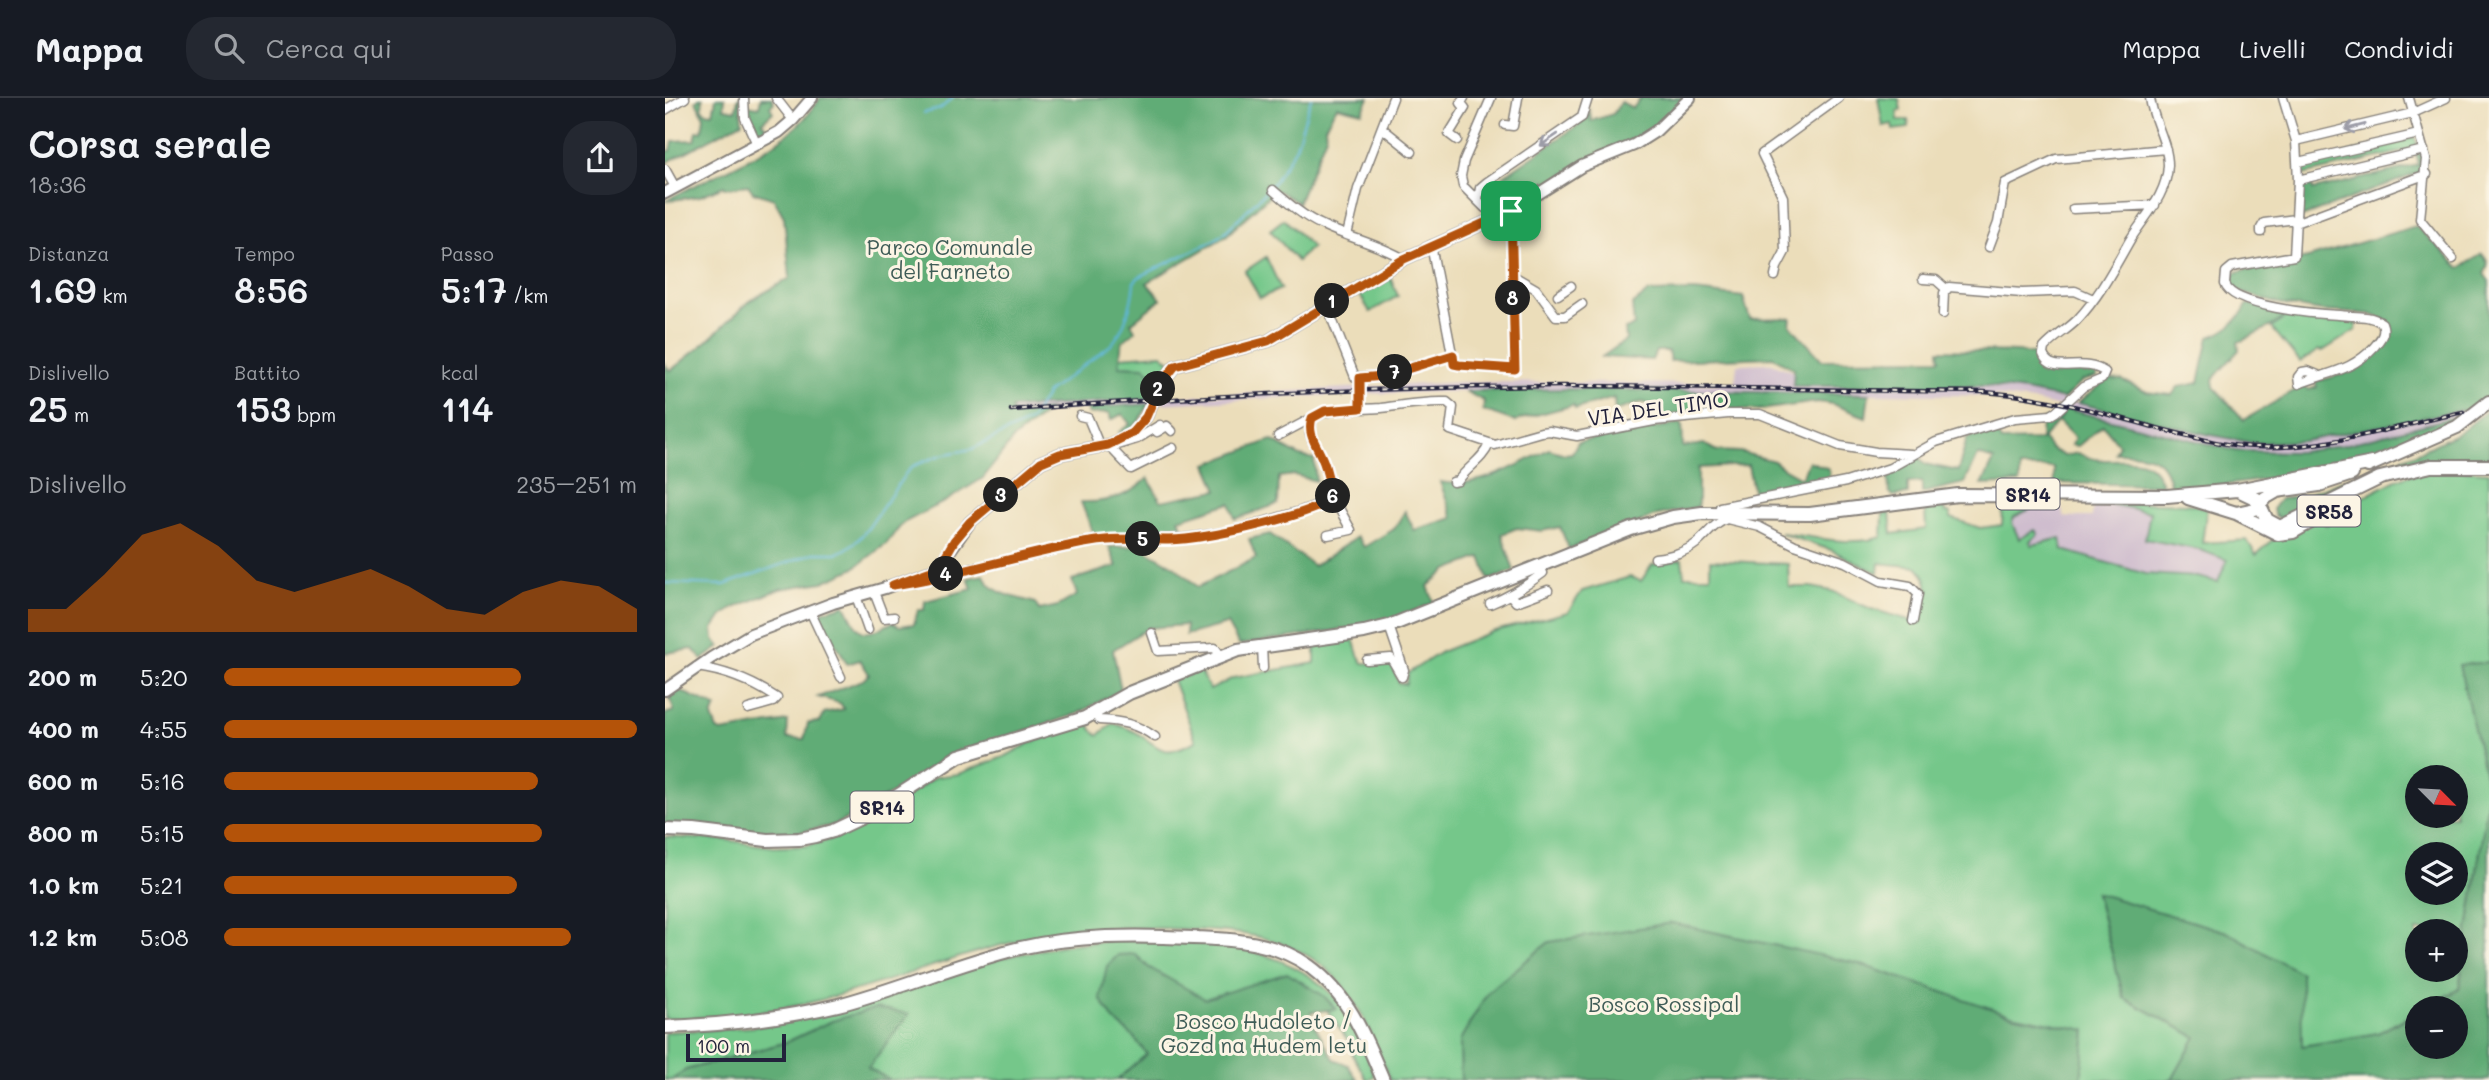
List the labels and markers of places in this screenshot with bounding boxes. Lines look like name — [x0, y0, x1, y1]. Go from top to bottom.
pin — [1481, 181, 1541, 241]
pin: 8 — [1495, 280, 1531, 316]
pin: 1 — [1315, 284, 1349, 318]
pin: 7 — [1377, 354, 1413, 390]
pin: 2 — [1141, 372, 1175, 406]
pin: 3 — [983, 478, 1019, 512]
pin: 6 — [1315, 478, 1351, 514]
pin: 5 — [1126, 522, 1161, 556]
pin: 4 — [929, 556, 963, 592]

